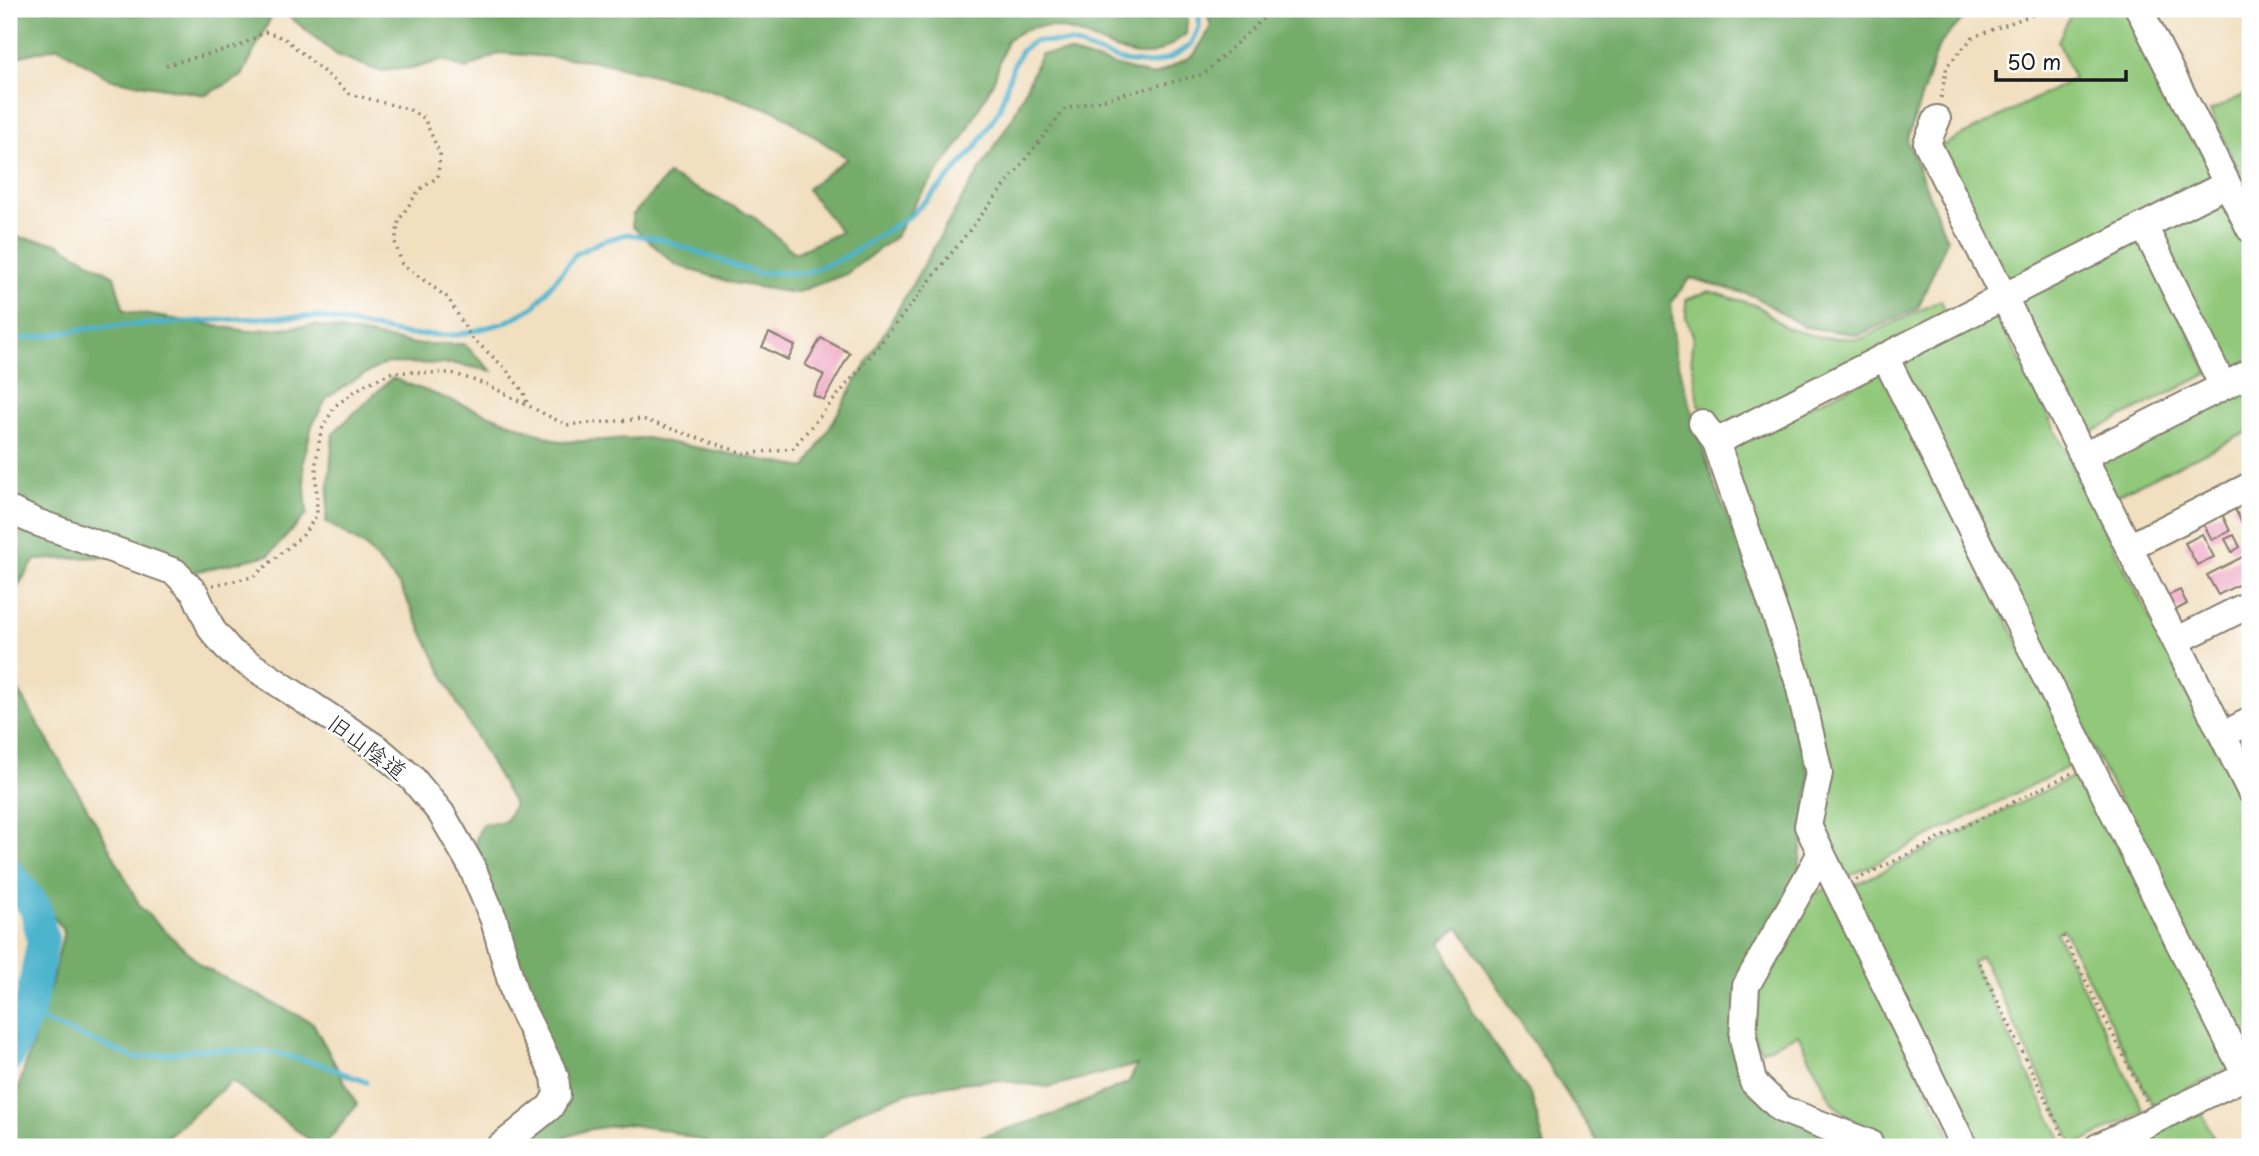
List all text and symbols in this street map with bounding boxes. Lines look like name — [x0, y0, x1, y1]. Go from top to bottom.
scale bar — [1996, 38, 2126, 82]
text: 50 m — [2007, 45, 2061, 77]
street label: 旧山陰道 — [321, 704, 415, 788]

